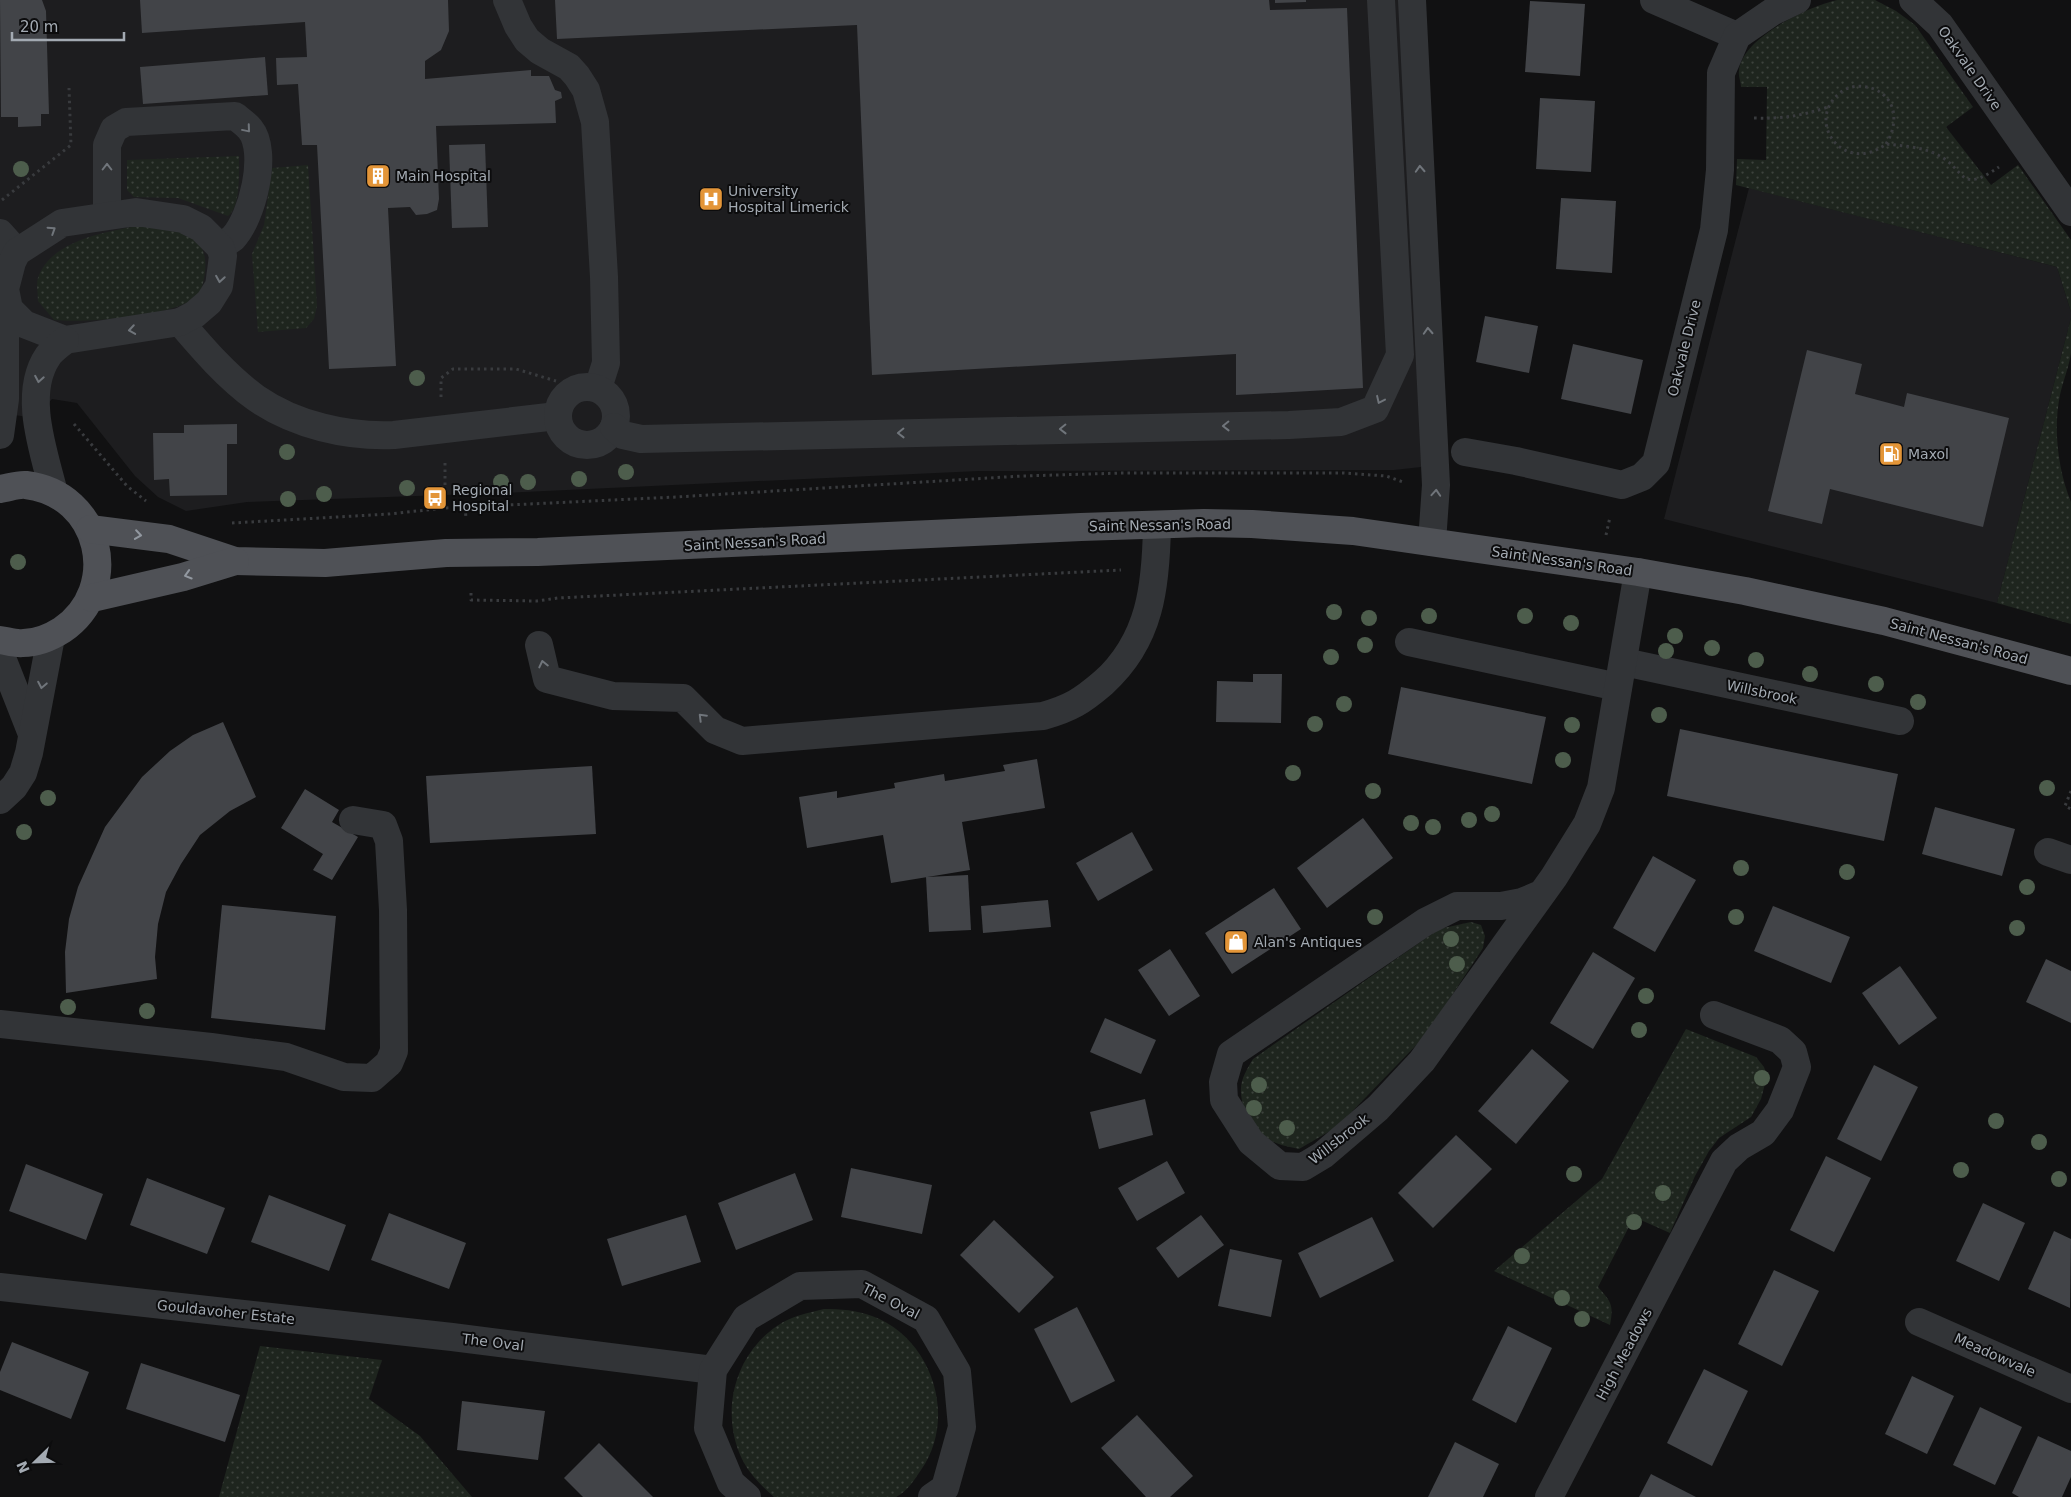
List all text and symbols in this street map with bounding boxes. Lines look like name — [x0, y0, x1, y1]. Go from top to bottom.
scale bar — [12, 10, 125, 42]
text: 20 m — [20, 18, 58, 36]
street label: Oakvale Drive — [1935, 23, 2005, 113]
one-way arrow — [242, 123, 251, 132]
one-way arrow — [102, 162, 112, 170]
building icon: Main Hospital — [365, 163, 391, 189]
one-way arrow — [1415, 164, 1426, 172]
place label: Main Hospital — [396, 168, 491, 184]
place label: University Hospital Limerick — [728, 183, 850, 215]
hospital icon: University Hospital Limerick — [698, 186, 724, 212]
one-way arrow — [46, 227, 55, 236]
one-way arrow — [215, 275, 225, 284]
street label: Oakvale Drive — [1664, 298, 1704, 398]
one-way arrow — [128, 325, 136, 335]
one-way arrow — [1423, 327, 1434, 335]
one-way arrow — [35, 375, 45, 384]
one-way arrow — [1376, 394, 1386, 403]
one-way arrow — [1221, 421, 1229, 431]
one-way arrow — [1059, 424, 1067, 435]
one-way arrow — [897, 428, 904, 438]
fuel station icon: Maxol — [1878, 441, 1904, 467]
place label: Maxol — [1908, 446, 1949, 462]
place label: Regional Hospital — [452, 482, 512, 514]
bus stop icon: Regional Hospital — [422, 485, 448, 511]
one-way arrow — [1430, 489, 1441, 497]
street label: Saint Nessan's Road — [1089, 516, 1231, 534]
one-way arrow — [135, 529, 143, 540]
street label: Saint Nessan's Road — [684, 530, 826, 554]
street label: Saint Nessan's Road — [1491, 543, 1633, 579]
one-way arrow — [185, 570, 193, 580]
street label: Saint Nessan's Road — [1888, 615, 2030, 667]
one-way arrow — [539, 659, 549, 668]
street label: Willsbrook — [1725, 677, 1800, 708]
one-way arrow — [37, 681, 47, 690]
one-way arrow — [698, 713, 707, 722]
shop icon: Alan's Antiques — [1223, 929, 1249, 955]
place label: Alan's Antiques — [1254, 934, 1362, 950]
street label: Willsbrook — [1306, 1110, 1373, 1167]
street label: The Oval — [859, 1279, 922, 1322]
street label: Gouldavoher Estate — [156, 1297, 296, 1327]
street label: High Meadows — [1593, 1305, 1655, 1403]
street label: The Oval — [460, 1330, 525, 1354]
street label: Meadowvale — [1952, 1330, 2038, 1380]
north arrow — [10, 1437, 60, 1487]
text: N — [13, 1459, 33, 1476]

